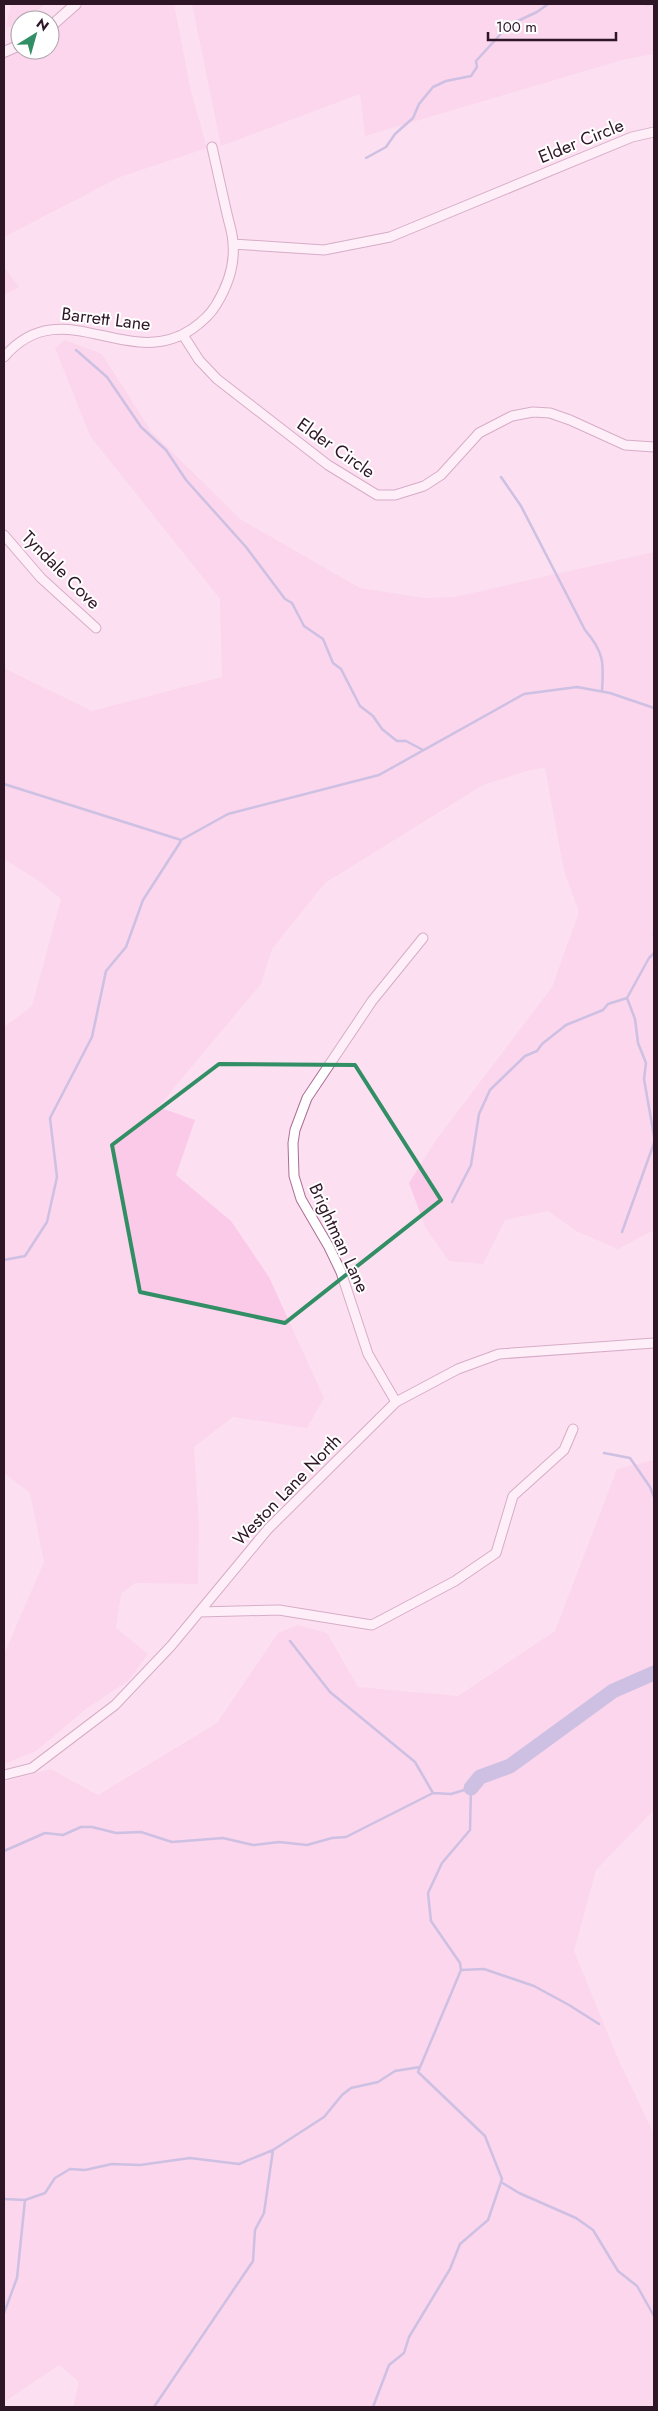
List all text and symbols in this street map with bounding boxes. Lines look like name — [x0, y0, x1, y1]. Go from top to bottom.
north arrow — [10, 10, 60, 60]
scale bar — [488, 10, 616, 42]
text: N — [32, 13, 53, 36]
text: 100 m — [496, 16, 537, 38]
street label: Elder Circle — [534, 112, 628, 170]
street label: Barrett Lane — [60, 301, 152, 337]
street label: Elder Circle — [292, 412, 380, 484]
street label: Tyndale Cove — [16, 525, 106, 615]
street label: Brightman Lane — [302, 1179, 376, 1297]
street label: Weston Lane North — [227, 1428, 347, 1552]

